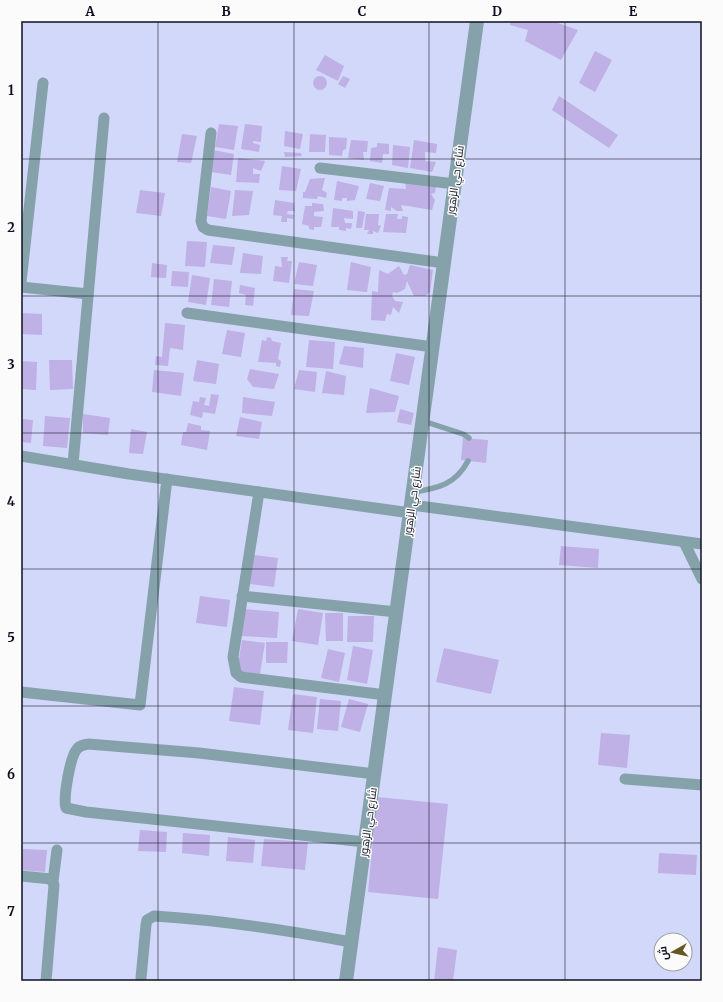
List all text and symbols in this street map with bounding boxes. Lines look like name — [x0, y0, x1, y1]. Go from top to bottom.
text: A — [84, 3, 95, 20]
text: B — [221, 3, 231, 20]
text: C — [358, 3, 367, 20]
text: D — [492, 3, 502, 20]
text: E — [629, 3, 638, 20]
text: 1 — [8, 82, 14, 99]
street label: شارع حي الزهور — [443, 145, 469, 217]
text: 2 — [7, 219, 15, 236]
text: 3 — [7, 356, 15, 373]
street label: شارع حي الزهور — [400, 466, 426, 538]
text: 4 — [7, 493, 16, 510]
text: 5 — [7, 629, 15, 646]
text: 6 — [7, 766, 15, 783]
street label: شارع حي الزهور — [356, 787, 382, 859]
text: 7 — [7, 903, 15, 920]
north arrow — [653, 932, 693, 972]
text: ش — [655, 945, 671, 961]

